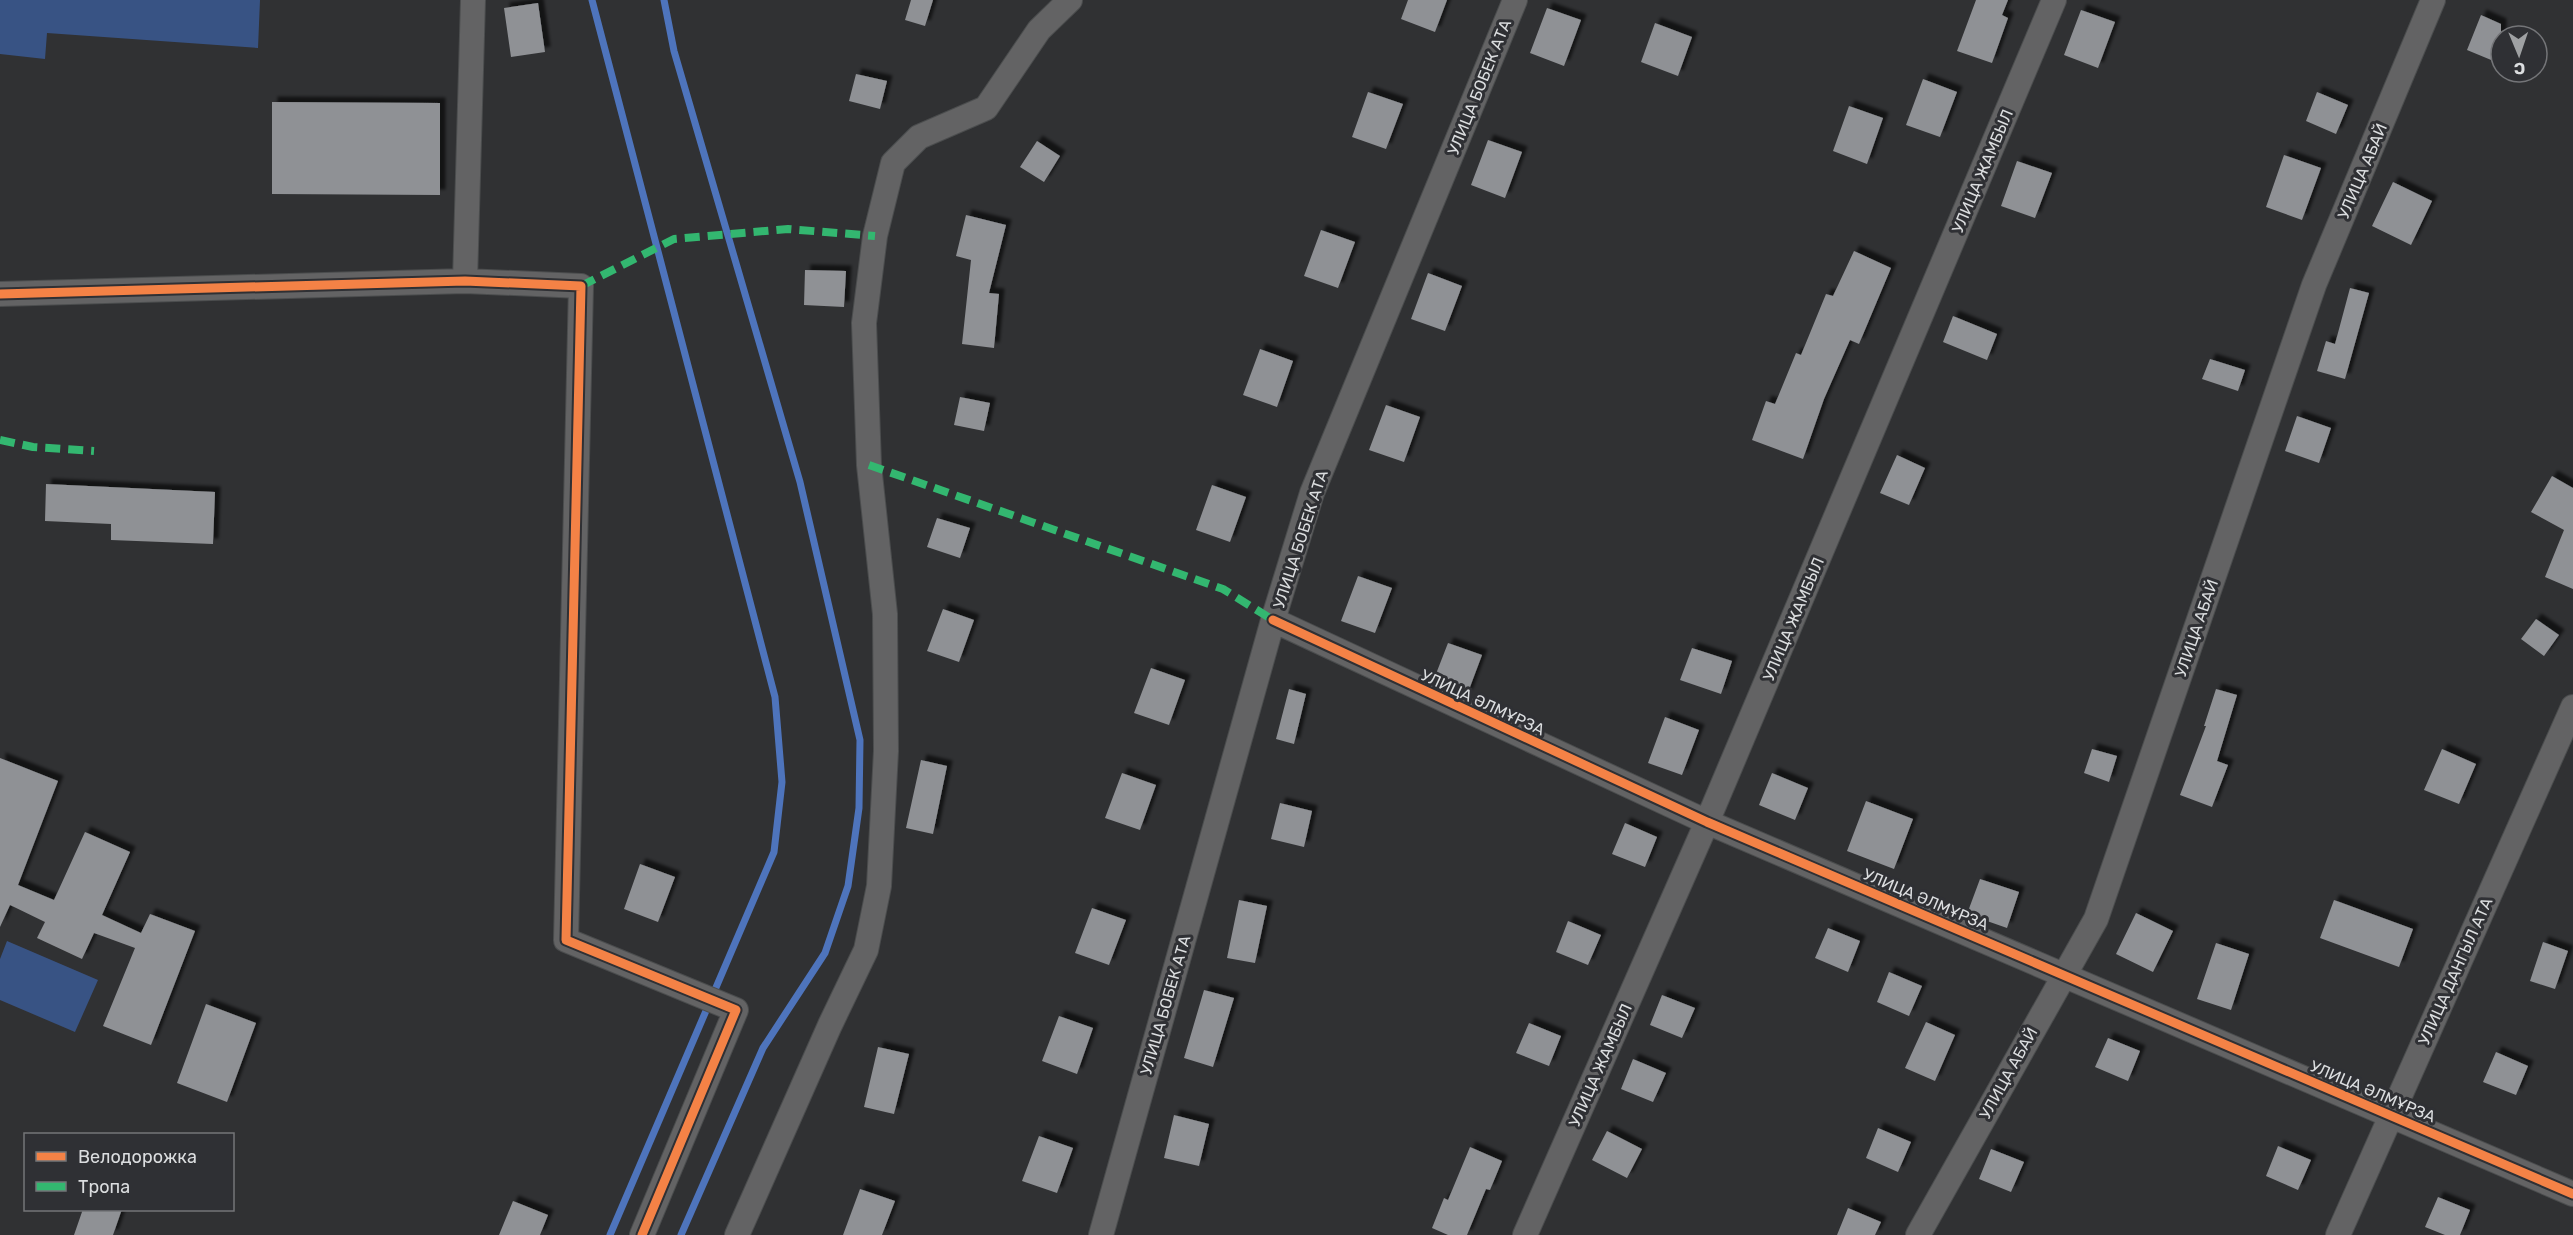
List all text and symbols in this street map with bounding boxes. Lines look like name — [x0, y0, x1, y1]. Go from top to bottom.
street label: УЛИЦА БОБЕК АТА — [1444, 16, 1515, 158]
north arrow — [2489, 24, 2549, 84]
text: С — [2514, 59, 2525, 78]
street label: УЛИЦА ЖАМБЫЛ — [1948, 107, 2017, 236]
street label: УЛИЦА АБАЙ — [2334, 121, 2391, 222]
street label: УЛИЦА БОБЕК АТА — [1269, 467, 1332, 611]
street label: УЛИЦА ЖАМБЫЛ — [1759, 555, 1828, 684]
street label: УЛИЦА АБАЙ — [2171, 577, 2222, 679]
street label: УЛИЦА ӘЛМҰРЗА — [1418, 665, 1548, 740]
street label: УЛИЦА ӘЛМҰРЗА — [1860, 864, 1992, 935]
street label: УЛИЦА ДАНГЫЛ АТА — [2414, 894, 2497, 1048]
street label: УЛИЦА БОБЕК АТА — [1136, 933, 1195, 1077]
street label: УЛИЦА ЖАМБЫЛ — [1565, 1001, 1636, 1130]
street label: УЛИЦА АБАЙ — [1975, 1024, 2041, 1122]
street label: УЛИЦА ӘЛМҰРЗА — [2307, 1056, 2439, 1127]
legend — [24, 1133, 234, 1211]
text: Велодорожка — [78, 1146, 197, 1168]
text: Тропа — [78, 1176, 130, 1198]

